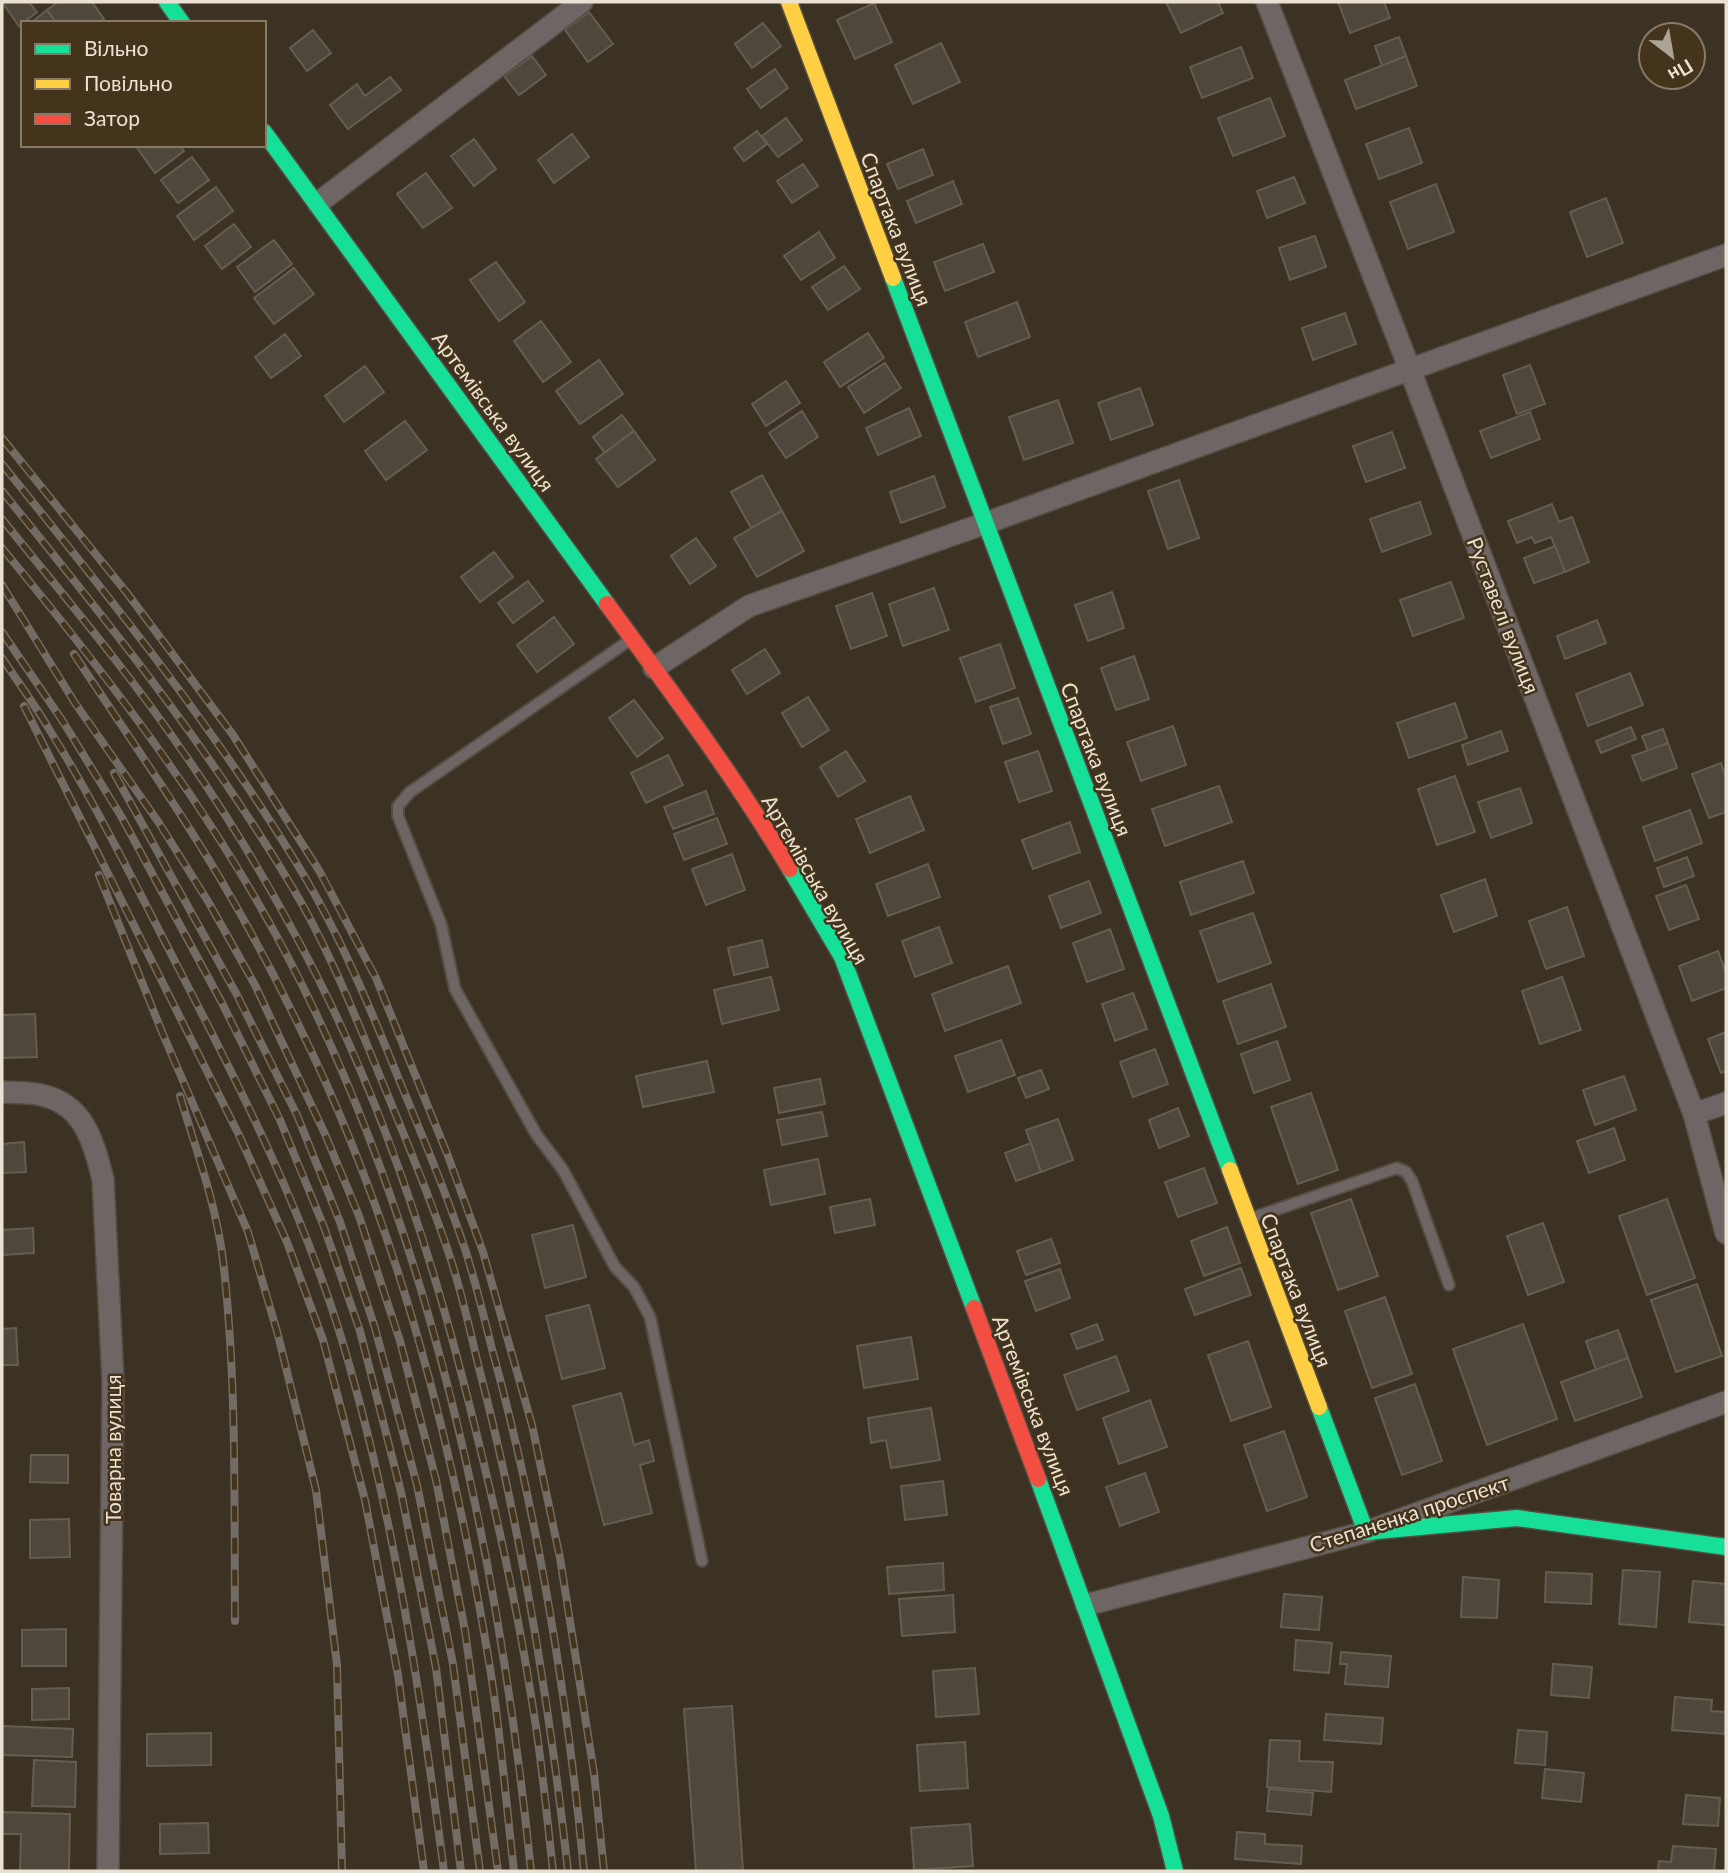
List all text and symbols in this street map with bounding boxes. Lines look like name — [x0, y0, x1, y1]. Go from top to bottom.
legend — [21, 21, 266, 147]
north arrow — [1637, 21, 1707, 91]
text: Вільно — [84, 35, 149, 60]
text: Пн — [1664, 55, 1698, 87]
text: Повільно — [84, 70, 173, 95]
text: Затор — [84, 105, 140, 130]
street label: Спартака вулиця — [856, 149, 938, 309]
street label: Артемівська вулиця — [428, 326, 560, 496]
street label: Руставелі вулиця — [1463, 533, 1545, 697]
street label: Спартака вулиця — [1056, 679, 1138, 839]
street label: Артемівська вулиця — [757, 790, 875, 968]
street label: Спартака вулиця — [1256, 1210, 1338, 1370]
street label: Артемівська вулиця — [988, 1311, 1080, 1499]
street label: Товарна вулиця — [100, 1374, 125, 1524]
street label: Степаненка проспект — [1306, 1469, 1512, 1557]

